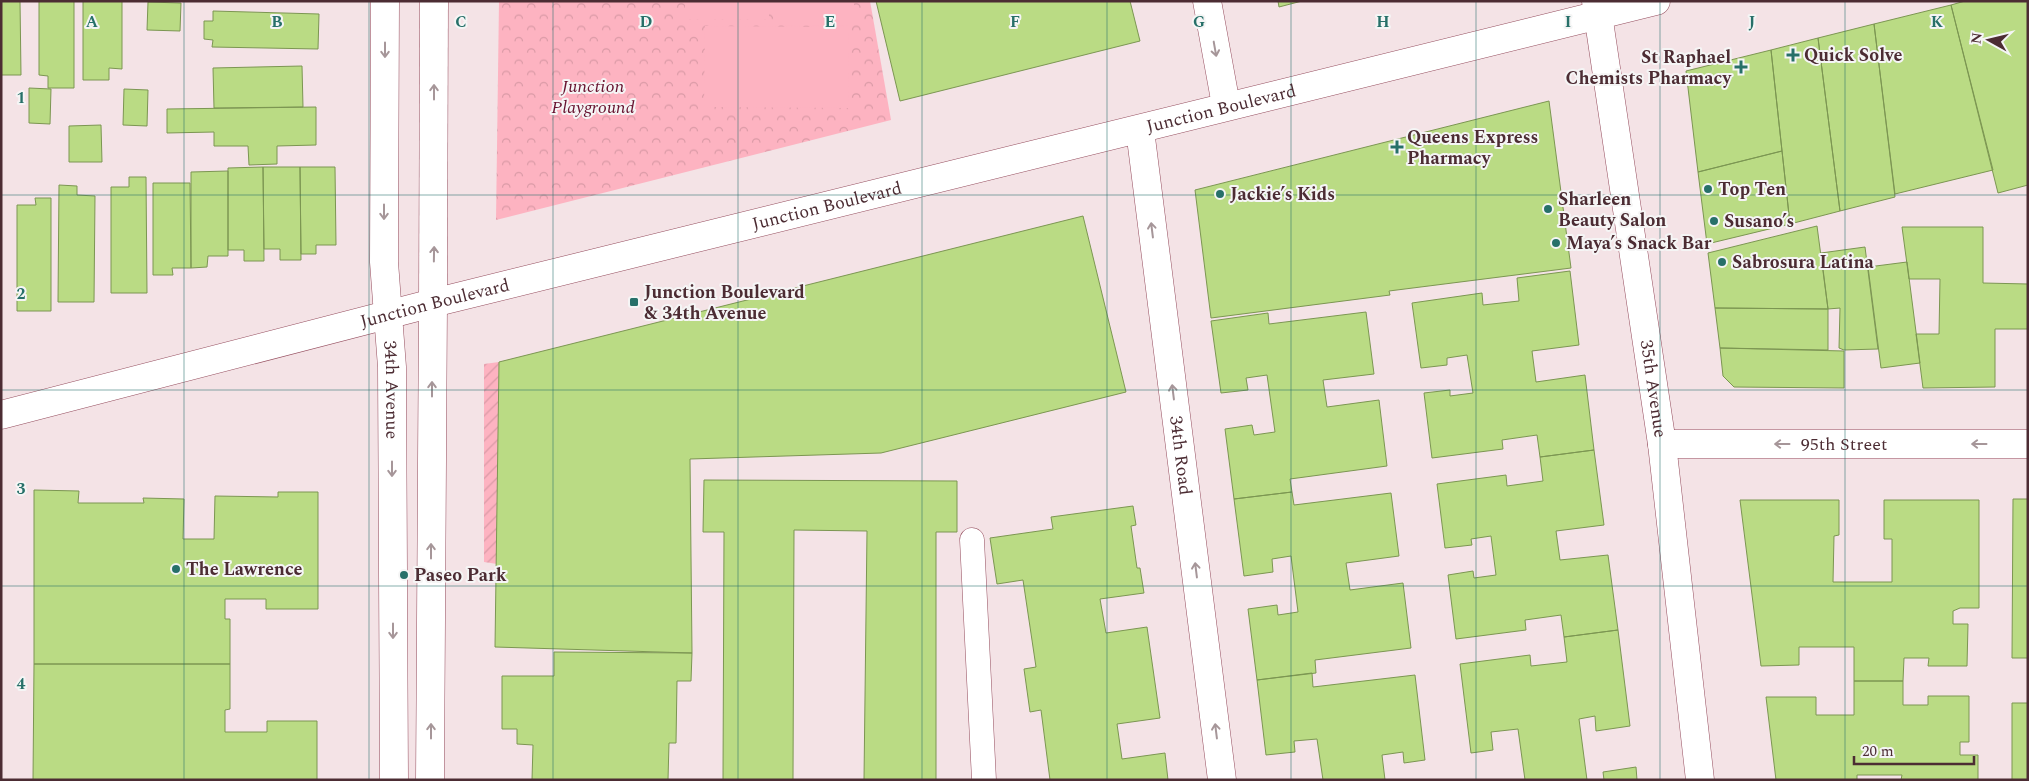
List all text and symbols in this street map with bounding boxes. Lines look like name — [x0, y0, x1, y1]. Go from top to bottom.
text: A — [86, 10, 99, 34]
text: B — [271, 10, 283, 34]
text: C — [455, 10, 467, 34]
text: D — [640, 10, 653, 34]
text: E — [825, 10, 835, 34]
text: F — [1010, 10, 1020, 34]
text: G — [1193, 10, 1205, 34]
text: H — [1376, 10, 1390, 34]
text: I — [1565, 10, 1571, 34]
text: J — [1749, 10, 1756, 34]
text: K — [1931, 10, 1944, 34]
north arrow — [1964, 15, 2014, 65]
text: N — [1965, 31, 1988, 45]
one-way arrow — [1211, 41, 1221, 57]
one-way arrow — [380, 42, 390, 58]
place label: Quick Solve — [1804, 42, 1903, 69]
place label: St Raphael Chemists Pharmacy — [1566, 44, 1732, 92]
marker: Quick Solve — [1786, 48, 1800, 62]
marker: St Raphael Chemists Pharmacy — [1735, 61, 1747, 73]
park label: Junction Playground — [551, 73, 635, 121]
street label: Junction Boulevard — [1143, 77, 1299, 140]
one-way arrow — [429, 84, 439, 100]
text: 1 — [17, 86, 25, 110]
place label: Queens Express Pharmacy — [1407, 124, 1538, 172]
marker: Queens Express Pharmacy — [1391, 141, 1403, 153]
street label: Junction Boulevard — [749, 174, 905, 237]
place label: Top Ten — [1718, 176, 1786, 203]
place label: Jackie’s Kids — [1230, 181, 1335, 208]
marker: Top Ten — [1702, 183, 1714, 195]
place label: Sharleen Beauty Salon — [1558, 186, 1666, 234]
marker: Jackie’s Kids — [1214, 188, 1226, 200]
marker: Sharleen Beauty Salon — [1542, 203, 1554, 215]
one-way arrow — [379, 204, 389, 220]
place label: Susano’s — [1724, 208, 1794, 235]
marker: Susano’s — [1708, 215, 1720, 227]
one-way arrow — [1147, 223, 1157, 239]
place label: Maya’s Snack Bar — [1566, 230, 1712, 257]
marker: Maya’s Snack Bar — [1550, 237, 1562, 249]
one-way arrow — [430, 247, 439, 263]
place label: Sabrosura Latina — [1732, 249, 1875, 276]
marker: Sabrosura Latina — [1716, 256, 1728, 268]
street label: Junction Boulevard — [357, 271, 512, 335]
place label: Junction Boulevard & 34th Avenue — [644, 279, 805, 327]
text: 2 — [17, 282, 26, 306]
marker: Junction Boulevard & 34th Avenue — [628, 296, 640, 308]
street label: 35th Avenue — [1633, 338, 1674, 440]
street label: 34th Avenue — [377, 339, 406, 439]
one-way arrow — [427, 381, 437, 397]
one-way arrow — [1168, 384, 1178, 400]
street label: 34th Road — [1163, 414, 1199, 497]
street label: 95th Street — [1801, 431, 1887, 458]
one-way arrow — [1774, 439, 1790, 449]
one-way arrow — [1971, 439, 1988, 449]
one-way arrow — [388, 461, 397, 477]
text: 3 — [17, 477, 26, 501]
one-way arrow — [426, 543, 436, 560]
place label: The Lawrence — [186, 556, 303, 583]
place label: Paseo Park — [414, 562, 507, 589]
marker: The Lawrence — [170, 563, 182, 575]
one-way arrow — [1191, 563, 1201, 579]
marker: Paseo Park — [398, 569, 410, 581]
one-way arrow — [389, 623, 398, 639]
text: 4 — [17, 672, 26, 696]
one-way arrow — [426, 723, 436, 740]
one-way arrow — [1211, 724, 1221, 740]
scale bar — [1854, 734, 1974, 766]
text: 20 m — [1862, 740, 1894, 763]

